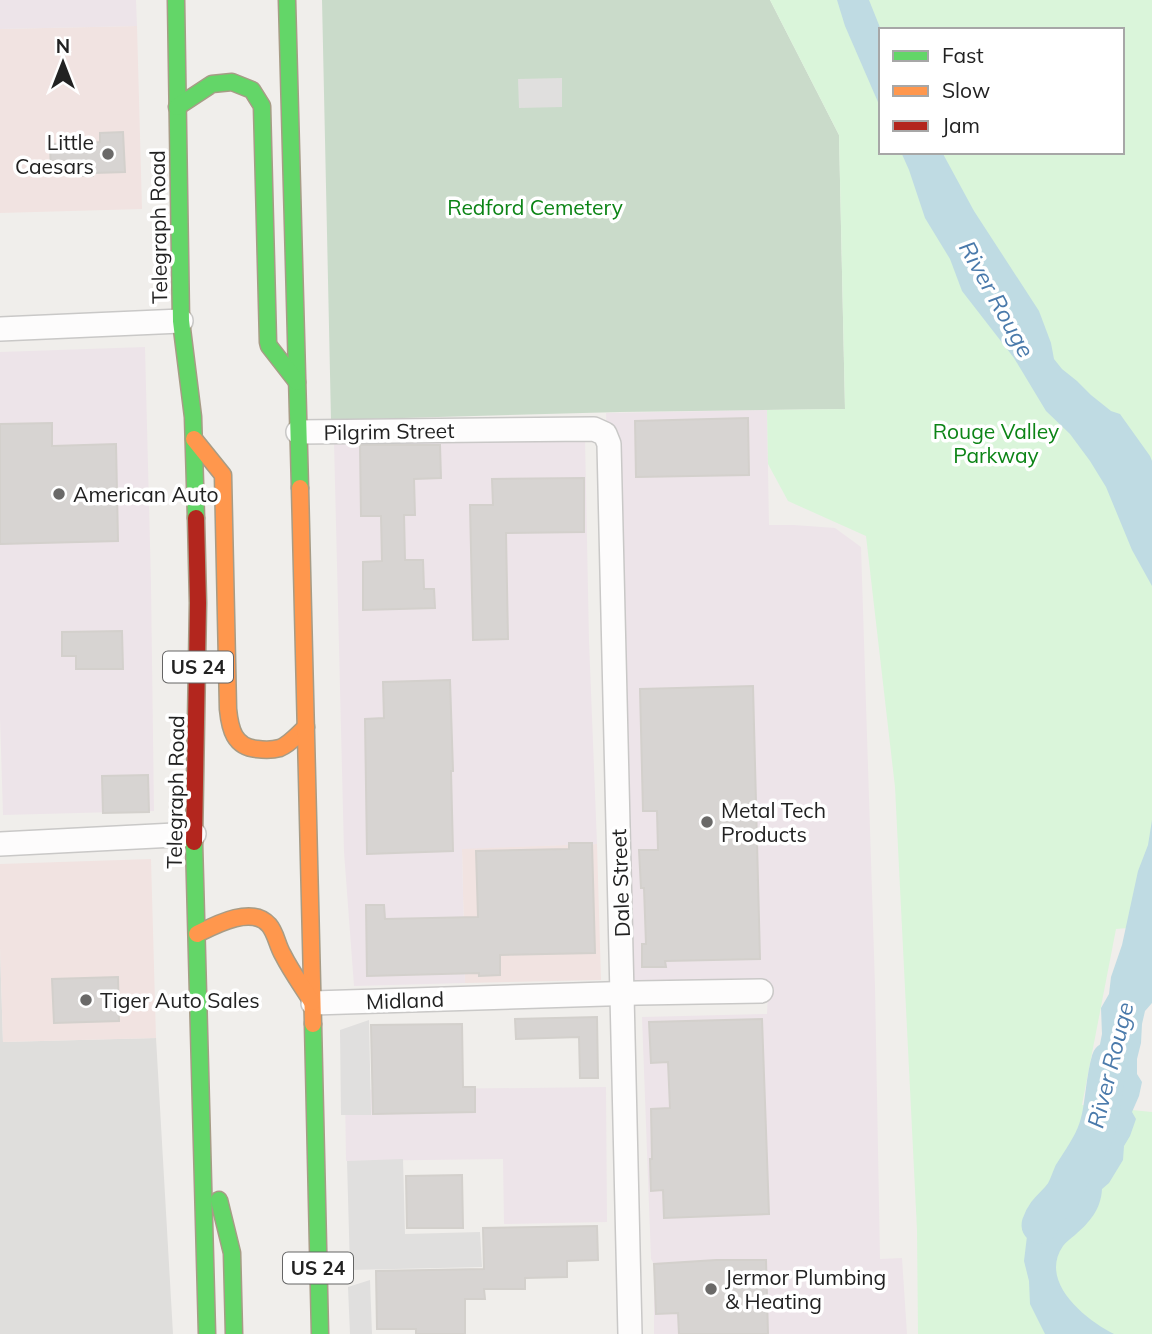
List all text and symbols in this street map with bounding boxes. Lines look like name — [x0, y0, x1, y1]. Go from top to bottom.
north arrow — [28, 28, 98, 98]
legend — [879, 28, 1124, 154]
text: N — [56, 34, 70, 58]
text: Fast — [942, 42, 984, 68]
text: Slow — [942, 77, 990, 103]
text: Jam — [942, 112, 980, 138]
place label: Little Caesars — [15, 129, 94, 179]
marker: Little Caesars — [100, 146, 116, 162]
street label: Telegraph Road — [144, 150, 172, 304]
park label: Redford Cemetery — [447, 194, 623, 220]
water label: River Rouge — [953, 236, 1041, 362]
street label: Pilgrim Street — [323, 417, 455, 445]
park label: Rouge Valley Parkway — [933, 418, 1059, 468]
place label: American Auto — [73, 481, 218, 507]
marker: American Auto — [51, 486, 67, 502]
road number: US 24 — [163, 652, 233, 682]
street label: Telegraph Road — [161, 715, 189, 869]
place label: Metal Tech Products — [721, 797, 826, 847]
marker: Metal Tech Products — [699, 814, 715, 830]
street label: Dale Street — [605, 828, 635, 938]
street label: Midland — [366, 986, 444, 1014]
place label: Tiger Auto Sales — [100, 987, 260, 1013]
marker: Tiger Auto Sales — [78, 992, 94, 1008]
water label: River Rouge — [1080, 999, 1140, 1131]
road number: US 24 — [283, 1252, 353, 1284]
place label: Jermor Plumbing & Heating — [725, 1264, 886, 1314]
marker: Jermor Plumbing & Heating — [703, 1281, 719, 1297]

